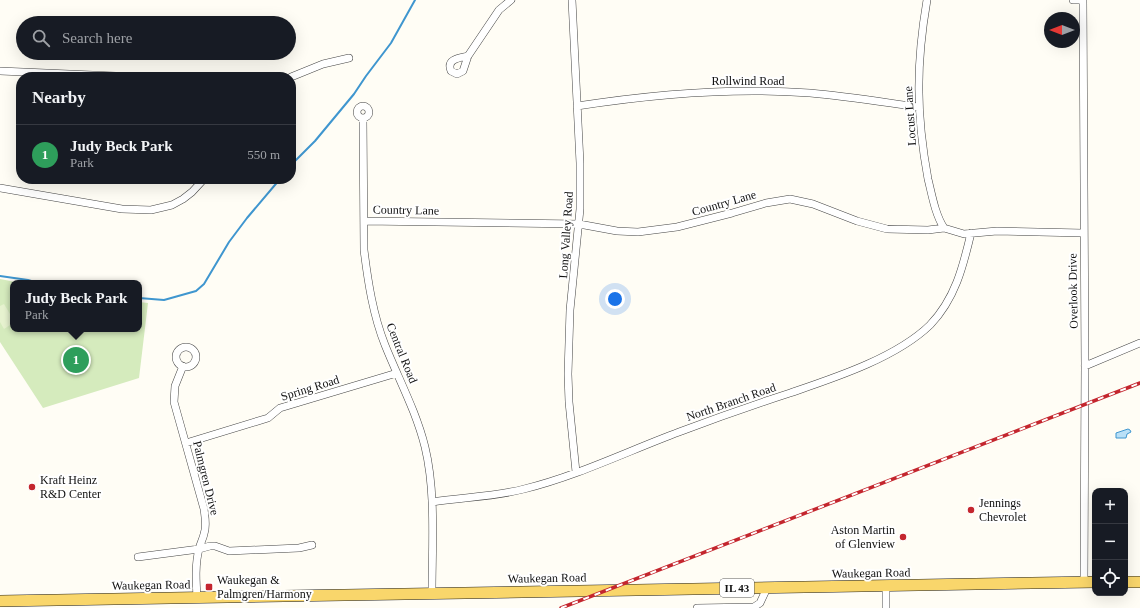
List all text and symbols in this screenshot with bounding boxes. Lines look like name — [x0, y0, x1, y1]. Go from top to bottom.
north arrow — [1044, 12, 1080, 48]
search box — [16, 16, 296, 60]
icon: search — [30, 27, 52, 49]
text: Search here — [62, 30, 132, 46]
street label: Rollwind Road — [711, 74, 785, 88]
street label: Locust Lane — [901, 86, 919, 146]
text: Nearby — [32, 88, 86, 107]
text: Judy Beck Park — [70, 138, 173, 154]
text: 1 — [42, 147, 48, 162]
text: 550 m — [247, 147, 280, 162]
text: Park — [70, 155, 94, 170]
street label: Country Lane — [690, 187, 758, 219]
street label: Long Valley Road — [556, 191, 576, 279]
street label: Country Lane — [373, 202, 439, 218]
street label: Overlook Drive — [1065, 253, 1081, 329]
popup — [10, 280, 142, 332]
your location — [605, 289, 625, 309]
text: Judy Beck Park — [25, 290, 127, 306]
text: Park — [25, 307, 49, 322]
street label: Central Road — [384, 321, 420, 385]
pin: 1 — [63, 345, 89, 375]
street label: Spring Road — [279, 372, 341, 404]
street label: North Branch Road — [684, 380, 778, 424]
street label: Palmgren Drive — [190, 439, 222, 517]
place label: Kraft Heinz R&D Center — [40, 473, 101, 501]
marker: Kraft Heinz R&D Center — [27, 482, 37, 492]
map controls — [1092, 488, 1128, 596]
button: + — [1092, 488, 1128, 524]
place label: Jennings Chevrolet — [979, 496, 1027, 524]
marker: Jennings Chevrolet — [966, 505, 976, 515]
place label: Aston Martin of Glenview — [831, 523, 895, 551]
button: − — [1092, 524, 1128, 560]
marker: Aston Martin of Glenview — [898, 532, 908, 542]
button: locate — [1092, 560, 1128, 596]
street label: Waukegan Road — [832, 565, 910, 581]
street label: Waukegan Road — [508, 570, 586, 586]
place label: Waukegan & Palmgren/Harmony — [217, 573, 312, 601]
street label: Waukegan Road — [112, 577, 190, 593]
road number: IL 43 — [720, 579, 754, 597]
marker: Waukegan & Palmgren/Harmony — [204, 582, 214, 592]

